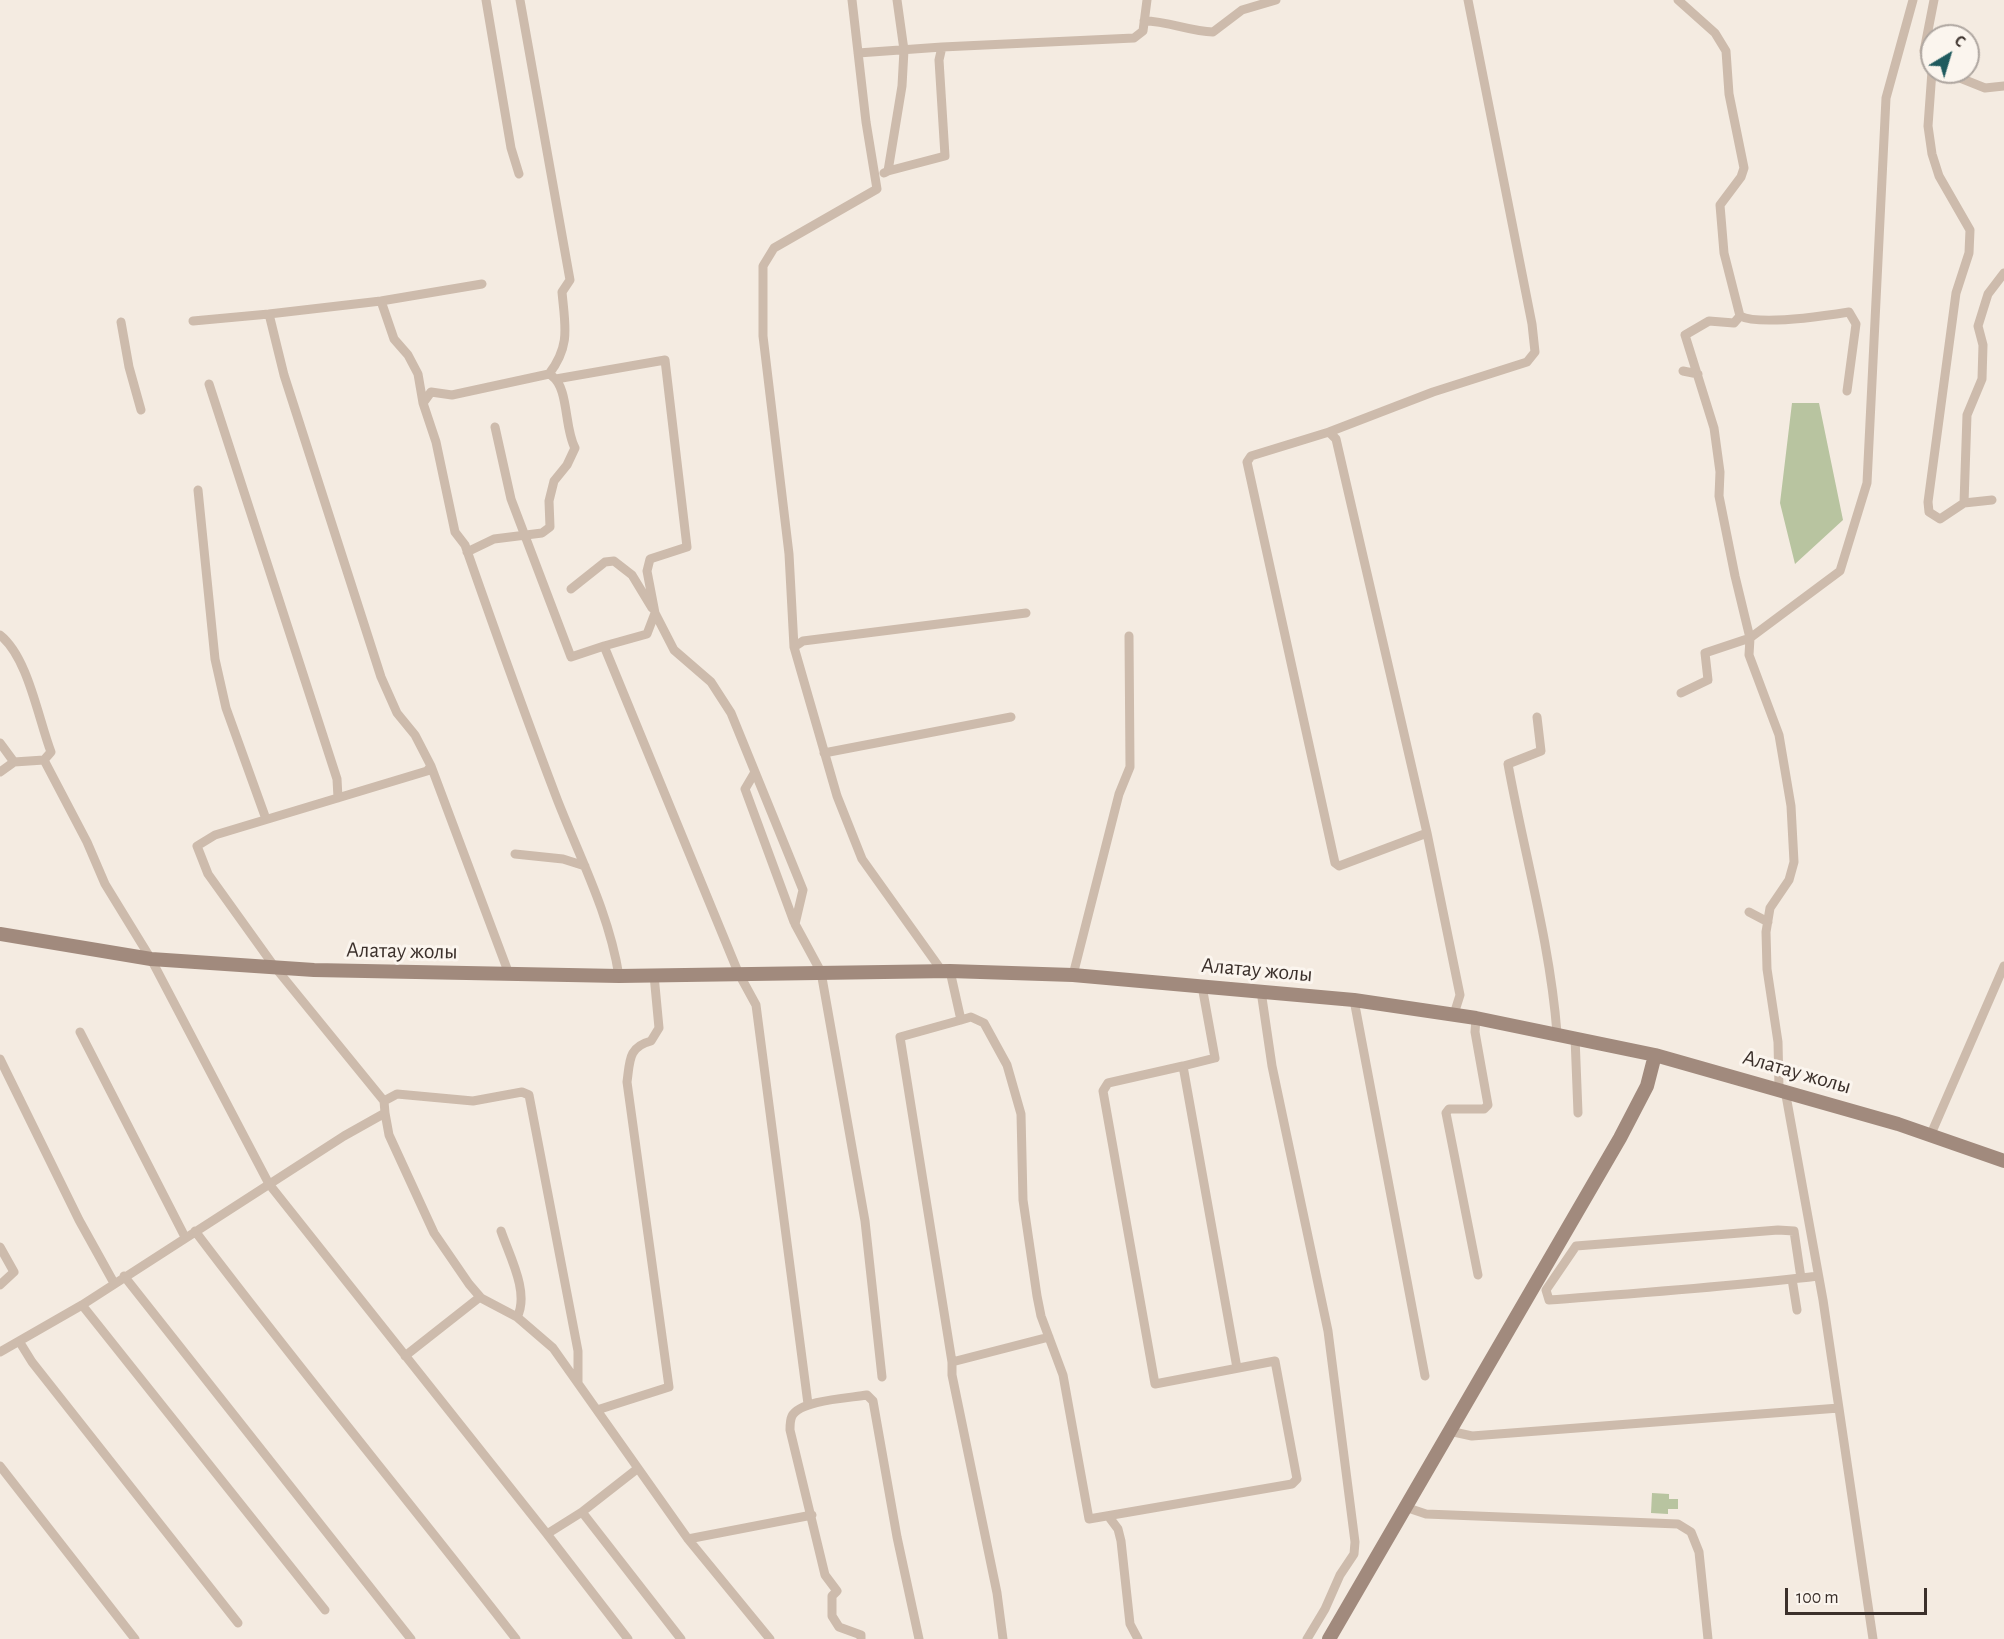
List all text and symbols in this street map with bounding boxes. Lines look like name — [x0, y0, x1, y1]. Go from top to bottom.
north arrow — [1920, 24, 1980, 84]
text: С — [1951, 32, 1968, 50]
street label: Алатау жолы — [346, 937, 458, 965]
street label: Алатау жолы — [1200, 952, 1314, 988]
street label: Алатау жолы — [1740, 1044, 1854, 1100]
scale bar — [1788, 1576, 1930, 1614]
text: 100 m — [1796, 1589, 1839, 1607]

